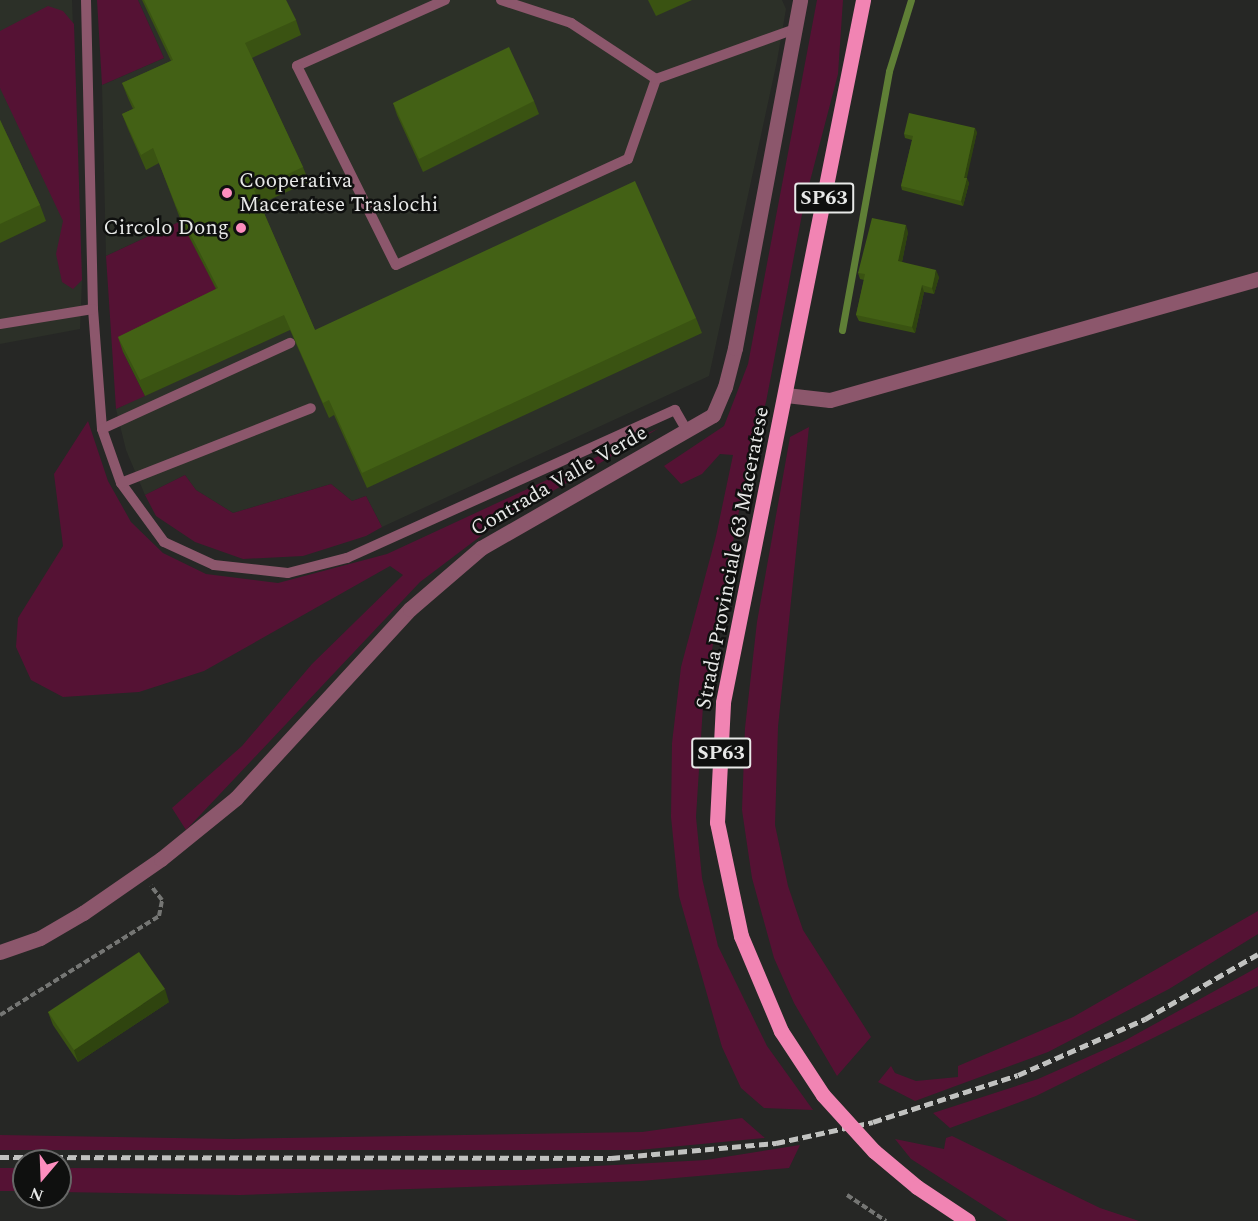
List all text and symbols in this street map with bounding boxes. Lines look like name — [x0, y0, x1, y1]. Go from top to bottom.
place label: Cooperativa Maceratese Traslochi — [239, 168, 438, 218]
road number: SP63 — [794, 181, 854, 215]
marker: Cooperativa Maceratese Traslochi — [220, 186, 234, 200]
place label: Circolo Dong — [103, 215, 229, 241]
marker: Circolo Dong — [234, 221, 248, 235]
street label: Strada Provinciale 63 Maceratese — [691, 405, 775, 711]
street label: Contrada Valle Verde — [466, 420, 652, 542]
road number: SP63 — [691, 736, 751, 770]
north arrow — [12, 1149, 72, 1209]
text: N — [27, 1181, 47, 1208]

